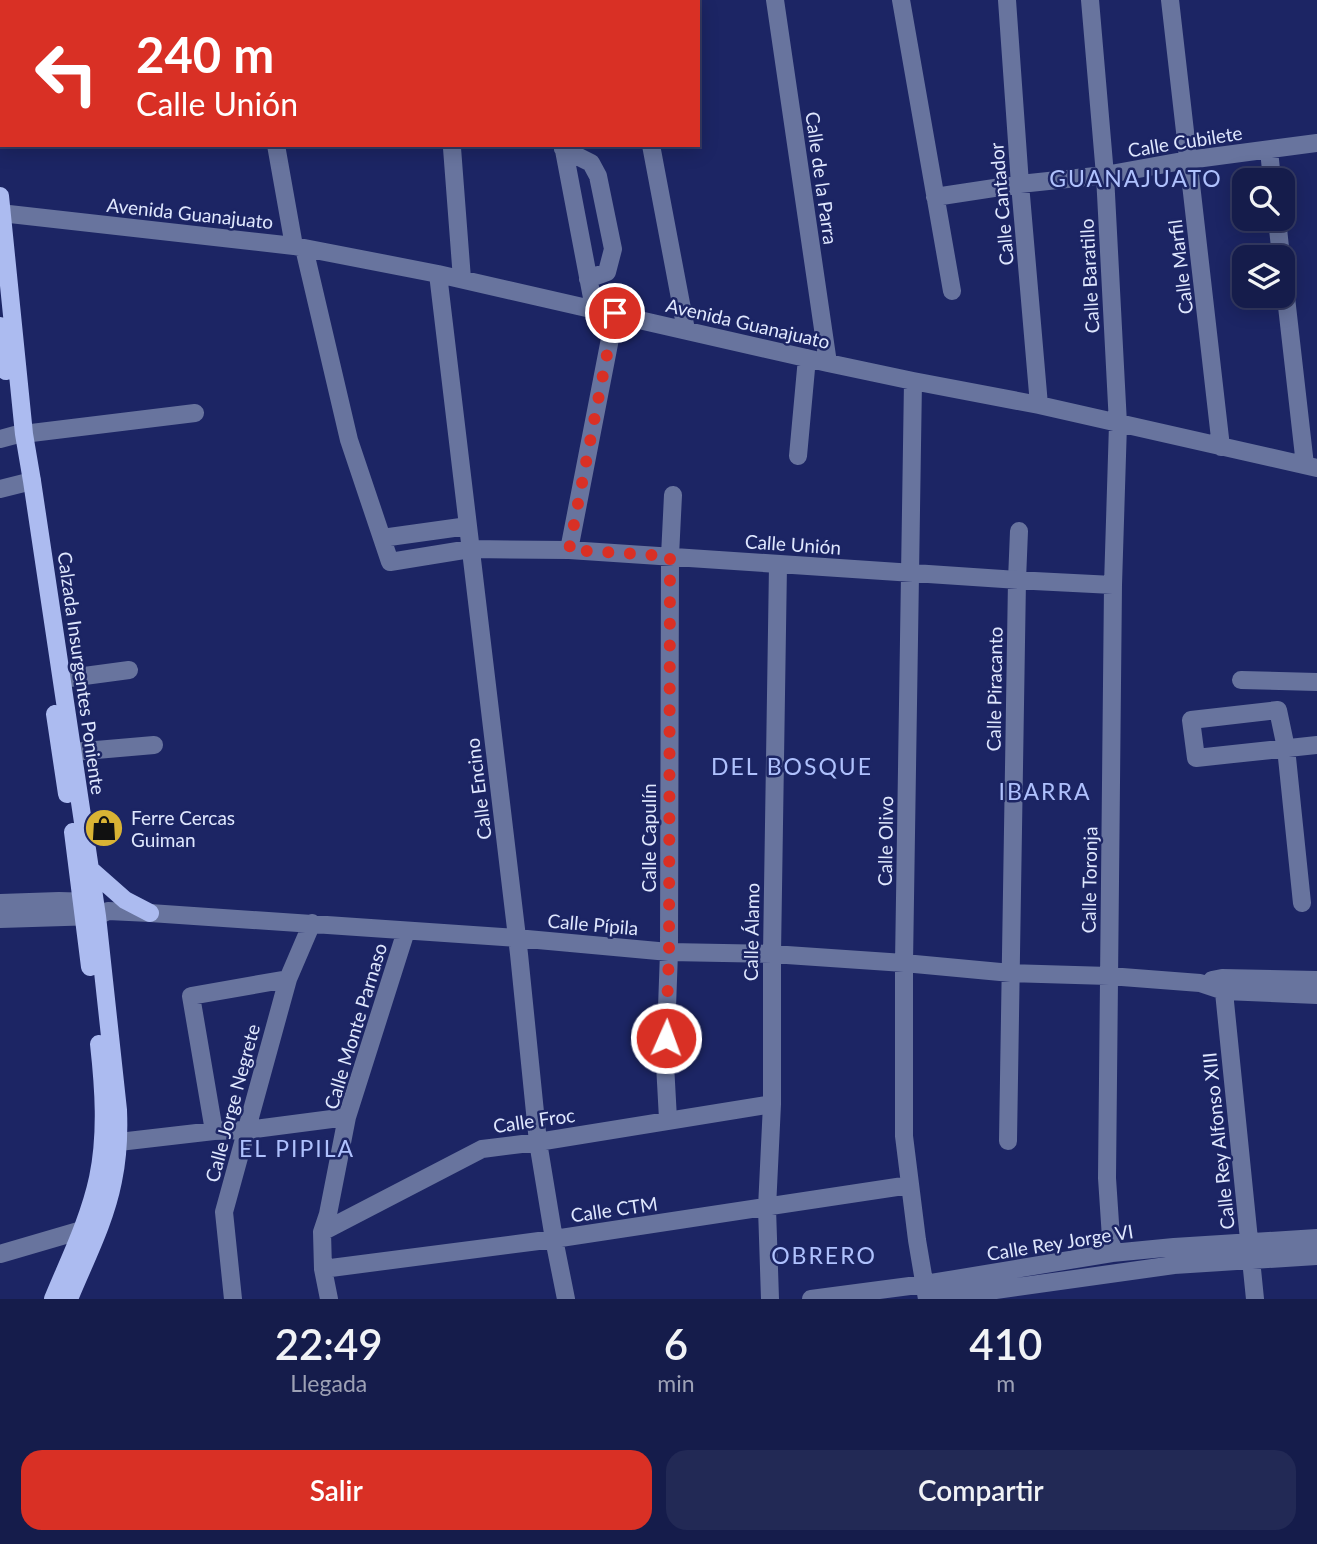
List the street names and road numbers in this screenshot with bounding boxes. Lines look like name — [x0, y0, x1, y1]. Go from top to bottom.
street label: Calle de la Parra — [801, 110, 843, 246]
street label: Calle Cubilete — [1126, 121, 1244, 161]
street label: Calle Cantador — [984, 142, 1018, 266]
street label: Avenida Guanajuato — [105, 193, 275, 233]
street label: Calle Baratillo — [1075, 218, 1103, 334]
street label: Calle Marfil — [1163, 218, 1197, 316]
street label: Avenida Guanajuato — [664, 293, 832, 353]
street label: Calle Unión — [744, 529, 842, 559]
street label: Calzada Insurgentes Poniente — [54, 550, 110, 796]
street label: Calle Piracanto — [981, 626, 1007, 752]
street label: Calle Encino — [460, 737, 496, 841]
street label: Calle Capulín — [637, 783, 660, 893]
street label: Calle Olivo — [873, 796, 897, 886]
street label: Calle Toronja — [1077, 826, 1101, 934]
street label: Calle Álamo — [739, 883, 763, 981]
street label: Calle Pípila — [547, 909, 639, 939]
street label: Calle Monte Parnaso — [319, 940, 391, 1112]
street label: Calle Jorge Negrete — [200, 1021, 264, 1185]
street label: Calle Rey Alfonso XIII — [1197, 1051, 1239, 1231]
street label: Calle Froc — [492, 1103, 576, 1137]
street label: Calle CTM — [569, 1192, 659, 1226]
street label: Calle Rey Jorge VI — [985, 1219, 1135, 1265]

